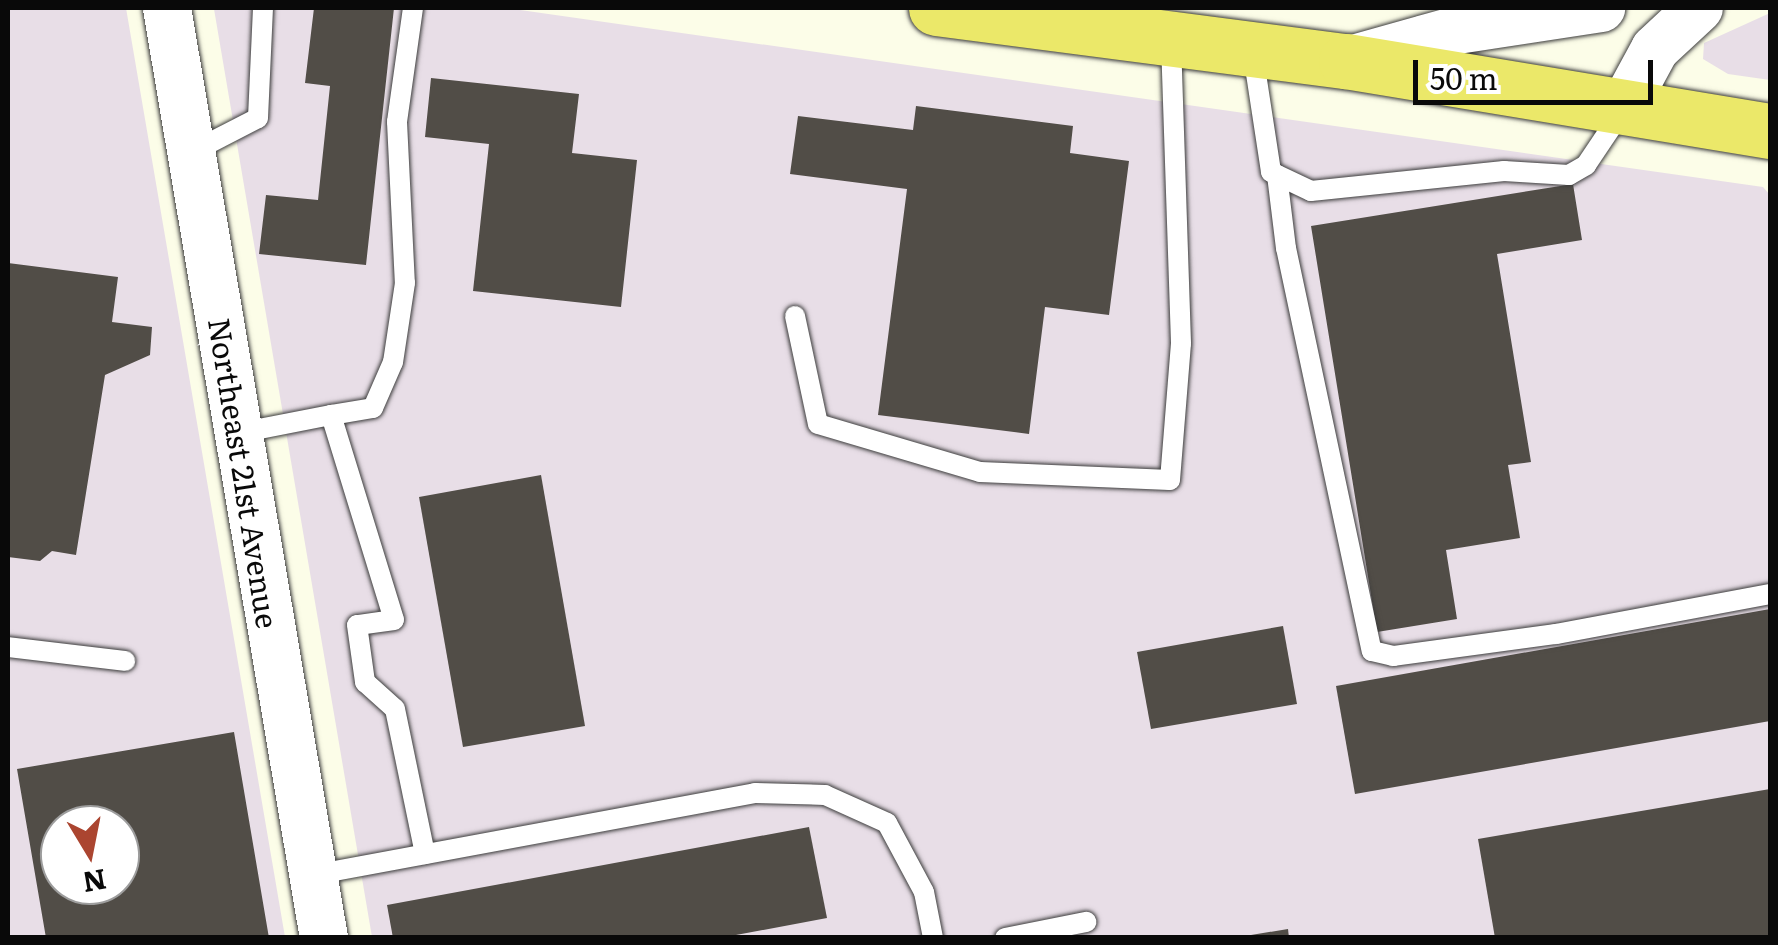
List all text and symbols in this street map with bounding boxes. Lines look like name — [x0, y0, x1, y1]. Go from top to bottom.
scale bar — [1418, 40, 1658, 102]
text: 50 m — [1430, 55, 1498, 99]
street label: Northeast 21st Avenue — [203, 315, 287, 631]
north arrow — [40, 805, 140, 905]
text: N — [80, 860, 110, 905]

